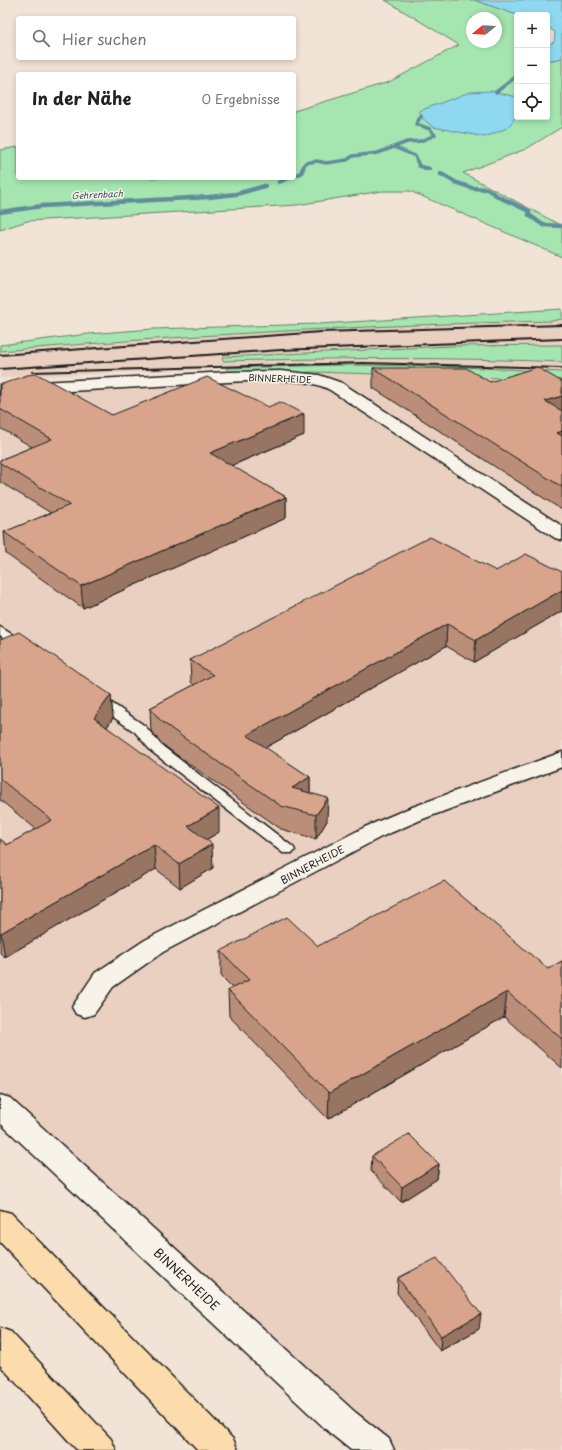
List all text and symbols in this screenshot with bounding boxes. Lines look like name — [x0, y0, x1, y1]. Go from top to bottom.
north arrow — [466, 12, 502, 48]
map controls — [514, 12, 550, 120]
button: + — [514, 12, 550, 48]
search box — [16, 16, 296, 60]
icon: search — [30, 27, 52, 49]
text: Hier suchen — [62, 27, 147, 50]
button: − — [514, 48, 550, 84]
button: locate — [514, 84, 550, 120]
text: In der Nähe — [32, 85, 131, 111]
text: 0 Ergebnisse — [201, 89, 280, 108]
water label: Gehrenbach — [71, 186, 124, 202]
street label: BINNERHEIDE — [248, 370, 312, 386]
street label: BINNERHEIDE — [277, 841, 347, 887]
street label: BINNERHEIDE — [150, 1244, 224, 1314]

